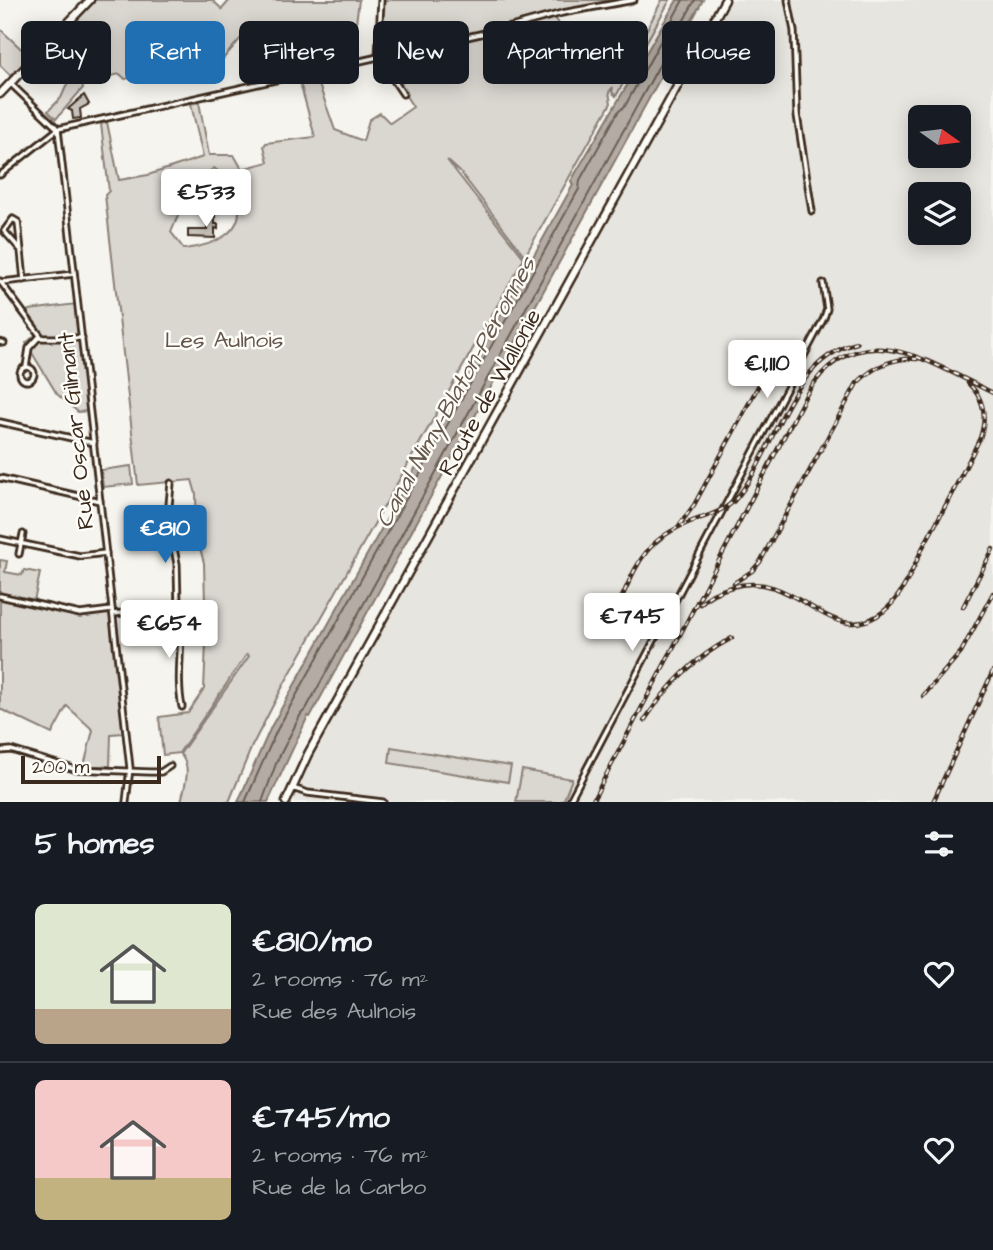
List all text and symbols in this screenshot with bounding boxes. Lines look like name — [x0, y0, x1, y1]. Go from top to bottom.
chip: Buy — [21, 21, 111, 84]
chip: Rent — [125, 21, 225, 84]
chip: Filters — [239, 21, 359, 84]
chip: New — [373, 21, 469, 84]
chip: Apartment — [483, 21, 648, 84]
chip: House — [662, 21, 775, 84]
north arrow — [908, 105, 971, 168]
map controls — [908, 105, 971, 245]
pin: €533 — [165, 170, 247, 229]
text: €533 — [177, 176, 235, 208]
button: layers — [908, 182, 971, 245]
water label: Canal Nimy-Blaton-Péronnes — [367, 249, 546, 534]
street label: Route de Wallonie — [431, 303, 549, 482]
park label: Les Aulnois — [165, 324, 283, 356]
street label: Rue Oscar Gilmant — [50, 330, 102, 531]
pin: €1,110 — [710, 340, 824, 400]
text: €1,110 — [744, 347, 790, 379]
pin: €810 — [124, 505, 206, 565]
text: €810 — [140, 512, 190, 544]
pin: €745 — [591, 594, 673, 653]
pin: €654 — [128, 600, 210, 660]
text: €745 — [600, 600, 664, 632]
text: €654 — [137, 607, 201, 639]
scale bar — [21, 753, 161, 785]
text: 200 m — [32, 754, 89, 781]
text: 5 homes — [35, 823, 155, 865]
icon: filters — [920, 825, 958, 863]
text: €810/mo — [252, 921, 372, 963]
icon: home — [91, 932, 175, 1016]
icon: heart — [920, 955, 958, 993]
text: 2 rooms · 76 m² — [252, 963, 428, 995]
text: Rue des Aulnois — [252, 995, 416, 1027]
text: €745/mo — [252, 1097, 390, 1139]
icon: home — [91, 1108, 175, 1192]
icon: heart — [920, 1131, 958, 1169]
text: 2 rooms · 76 m² — [252, 1139, 428, 1171]
text: Rue de la Carbo — [252, 1171, 426, 1203]

